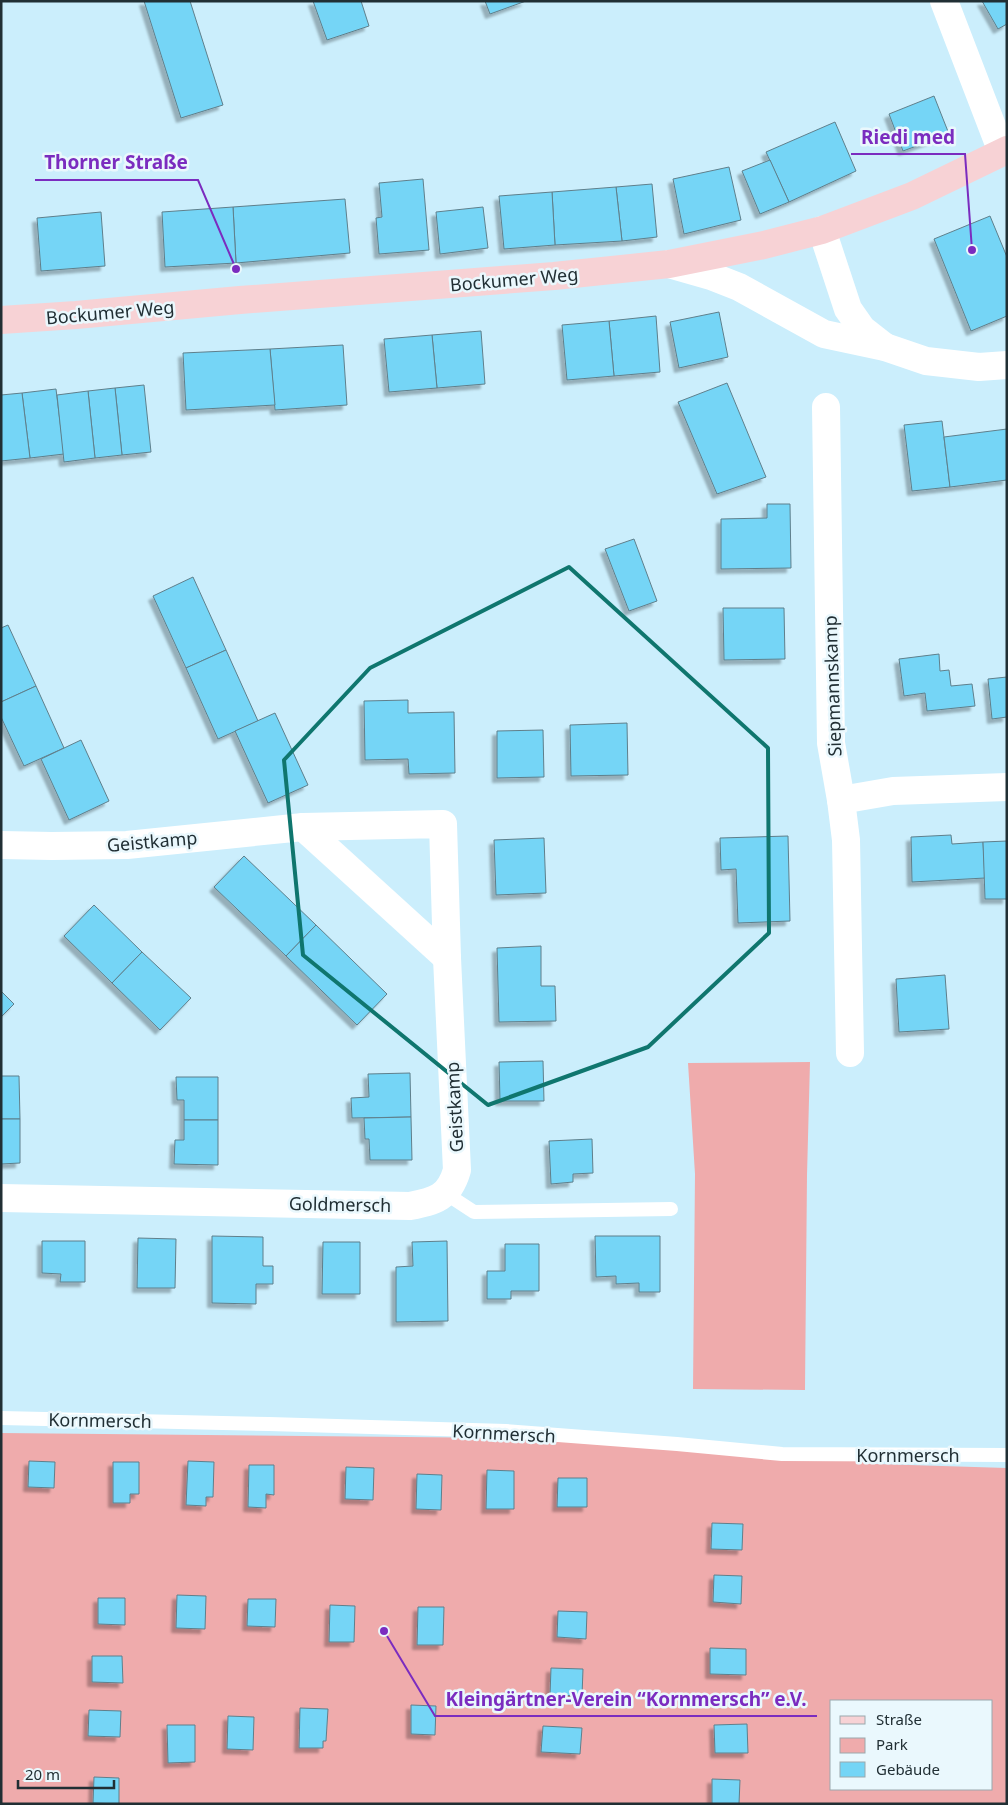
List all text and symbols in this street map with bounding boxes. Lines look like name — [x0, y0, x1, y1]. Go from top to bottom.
callout: Riedi med — [851, 120, 965, 154]
text: Riedi med — [861, 124, 955, 150]
callout: Thorner Straße — [35, 146, 198, 180]
text: Thorner Straße — [44, 149, 188, 175]
street label: Bockumer Weg — [449, 261, 579, 297]
street label: Bockumer Weg — [45, 294, 175, 330]
street label: Siepmannskamp — [818, 615, 846, 757]
street label: Geistkamp — [106, 825, 198, 857]
street label: Geistkamp — [440, 1061, 468, 1153]
street label: Goldmersch — [289, 1191, 391, 1217]
street label: Kornmersch — [48, 1407, 152, 1433]
street label: Kornmersch — [452, 1418, 556, 1448]
street label: Kornmersch — [856, 1443, 960, 1467]
callout: Kleingärtner-Verein “Kornmersch” e.V. — [435, 1682, 817, 1716]
text: Kleingärtner-Verein “Kornmersch” e.V. — [445, 1686, 807, 1712]
legend — [830, 1700, 993, 1790]
text: Straße — [876, 1709, 922, 1729]
text: Park — [876, 1734, 908, 1754]
scale bar — [18, 1758, 114, 1790]
text: Gebäude — [876, 1759, 940, 1779]
text: 20 m — [25, 1764, 60, 1784]

